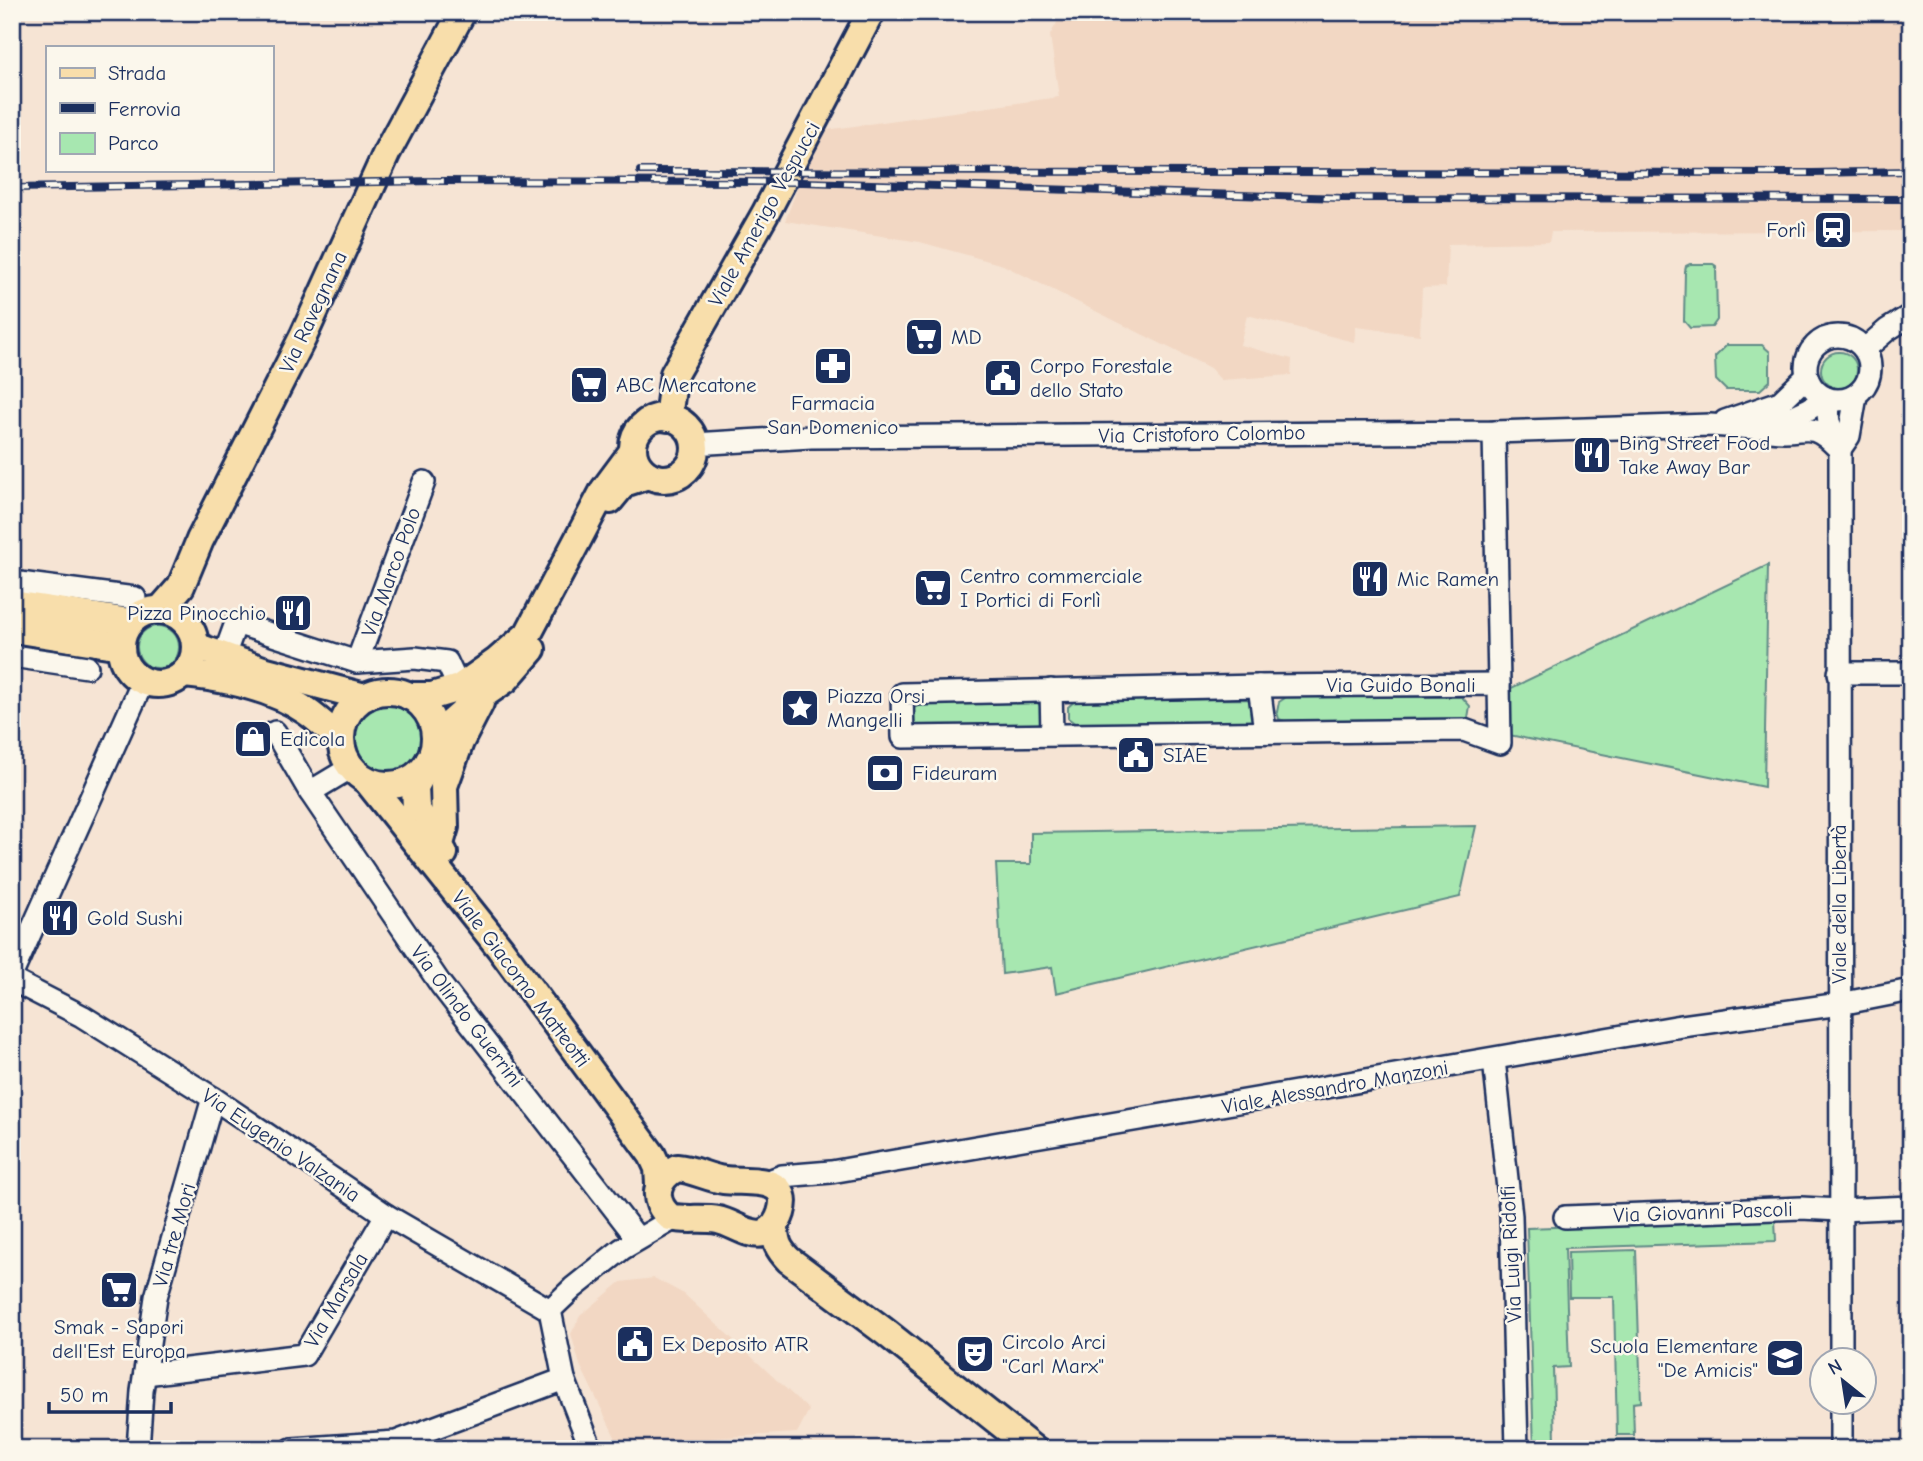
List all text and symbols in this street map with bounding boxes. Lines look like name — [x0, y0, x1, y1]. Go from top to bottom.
legend — [46, 46, 273, 172]
text: Strada — [108, 61, 166, 85]
text: Ferrovia — [108, 97, 181, 121]
street label: Viale Amerigo Vespucci — [703, 117, 825, 311]
text: Parco — [108, 131, 159, 155]
station icon: Forlì — [1812, 209, 1854, 251]
place label: Forlì — [1766, 218, 1806, 242]
street label: Via Ravegnana — [274, 247, 352, 377]
supermarket icon: MD — [903, 316, 945, 358]
place label: MD — [951, 325, 982, 349]
pharmacy icon: Farmacia San Domenico — [812, 345, 854, 387]
place label: Corpo Forestale dello Stato — [1030, 354, 1172, 402]
public building icon: Corpo Forestale dello Stato — [982, 357, 1024, 399]
supermarket icon: ABC Mercatone — [568, 364, 610, 406]
place label: ABC Mercatone — [616, 373, 757, 397]
place label: Farmacia San Domenico — [768, 391, 898, 439]
street label: Via Cristoforo Colombo — [1098, 420, 1306, 448]
place label: Bing Street Food Take Away Bar — [1619, 431, 1770, 479]
restaurant icon: Bing Street Food Take Away Bar — [1571, 434, 1613, 476]
street label: Via Marco Polo — [356, 504, 426, 640]
restaurant icon: Mic Ramen — [1349, 558, 1391, 600]
place label: Centro commerciale I Portici di Forlì — [960, 564, 1142, 612]
supermarket icon: Centro commerciale I Portici di Forlì — [912, 567, 954, 609]
place label: Mic Ramen — [1397, 567, 1499, 591]
restaurant icon: Pizza Pinocchio — [272, 592, 314, 634]
place label: Pizza Pinocchio — [127, 601, 266, 625]
street label: Via Guido Bonali — [1326, 673, 1476, 697]
place label: Piazza Orsi Mangelli — [827, 684, 925, 732]
place icon: Piazza Orsi Mangelli — [779, 687, 821, 729]
shop icon: Edicola — [232, 718, 274, 760]
place label: Edicola — [280, 727, 345, 751]
public building icon: SIAE — [1115, 734, 1157, 776]
place label: SIAE — [1163, 743, 1208, 767]
bank icon: Fideuram — [864, 752, 906, 794]
place label: Fideuram — [912, 761, 997, 785]
street label: Viale della Libertà — [1827, 824, 1851, 984]
street label: Viale Giacomo Matteotti — [447, 886, 595, 1072]
restaurant icon: Gold Sushi — [39, 897, 81, 939]
place label: Gold Sushi — [87, 906, 183, 930]
street label: Via Olindo Guerrini — [406, 940, 528, 1092]
street label: Viale Alessandro Manzoni — [1220, 1055, 1450, 1119]
street label: Via Eugenio Valzania — [197, 1083, 365, 1207]
street label: Via tre Mori — [148, 1180, 200, 1290]
street label: Via Luigi Ridolfi — [1495, 1185, 1527, 1323]
street label: Via Giovanni Pascoli — [1613, 1197, 1793, 1227]
street label: Via Marsala — [299, 1248, 373, 1352]
supermarket icon: Smak - Sapori dell'Est Europa — [98, 1269, 140, 1311]
place label: Smak - Sapori dell'Est Europa — [52, 1315, 186, 1363]
public building icon: Ex Deposito ATR — [614, 1323, 656, 1365]
place label: Circolo Arci "Carl Marx" — [1002, 1330, 1106, 1378]
place label: Ex Deposito ATR — [662, 1332, 809, 1356]
theatre icon: Circolo Arci "Carl Marx" — [954, 1333, 996, 1375]
place label: Scuola Elementare "De Amicis" — [1590, 1334, 1758, 1382]
school or university icon: Scuola Elementare "De Amicis" — [1764, 1337, 1806, 1379]
north arrow — [1808, 1346, 1878, 1416]
text: N — [1824, 1355, 1846, 1380]
scale bar — [49, 1370, 172, 1414]
text: 50 m — [60, 1383, 109, 1407]

